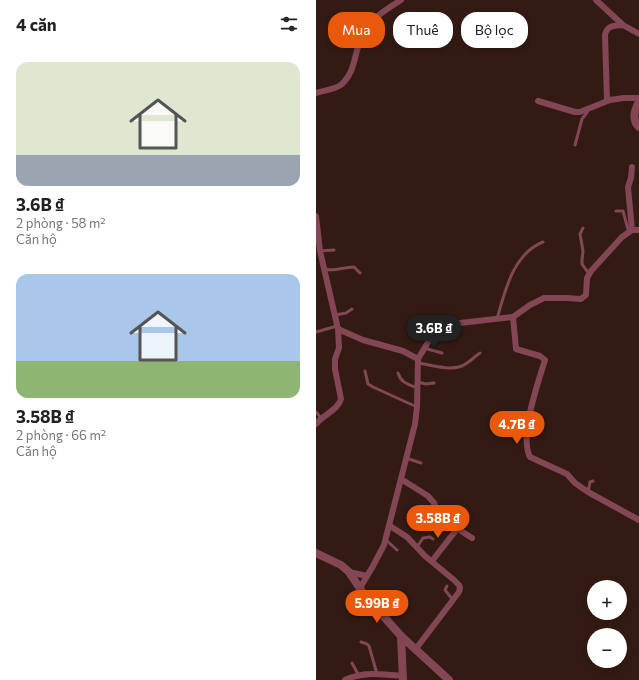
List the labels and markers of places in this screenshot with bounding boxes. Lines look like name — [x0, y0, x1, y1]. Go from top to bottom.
pin: 3.6B ₫ — [401, 315, 467, 349]
pin: 4.7B ₫ — [484, 411, 550, 445]
pin: 3.58B ₫ — [401, 505, 475, 539]
pin: 5.99B ₫ — [340, 590, 414, 624]

